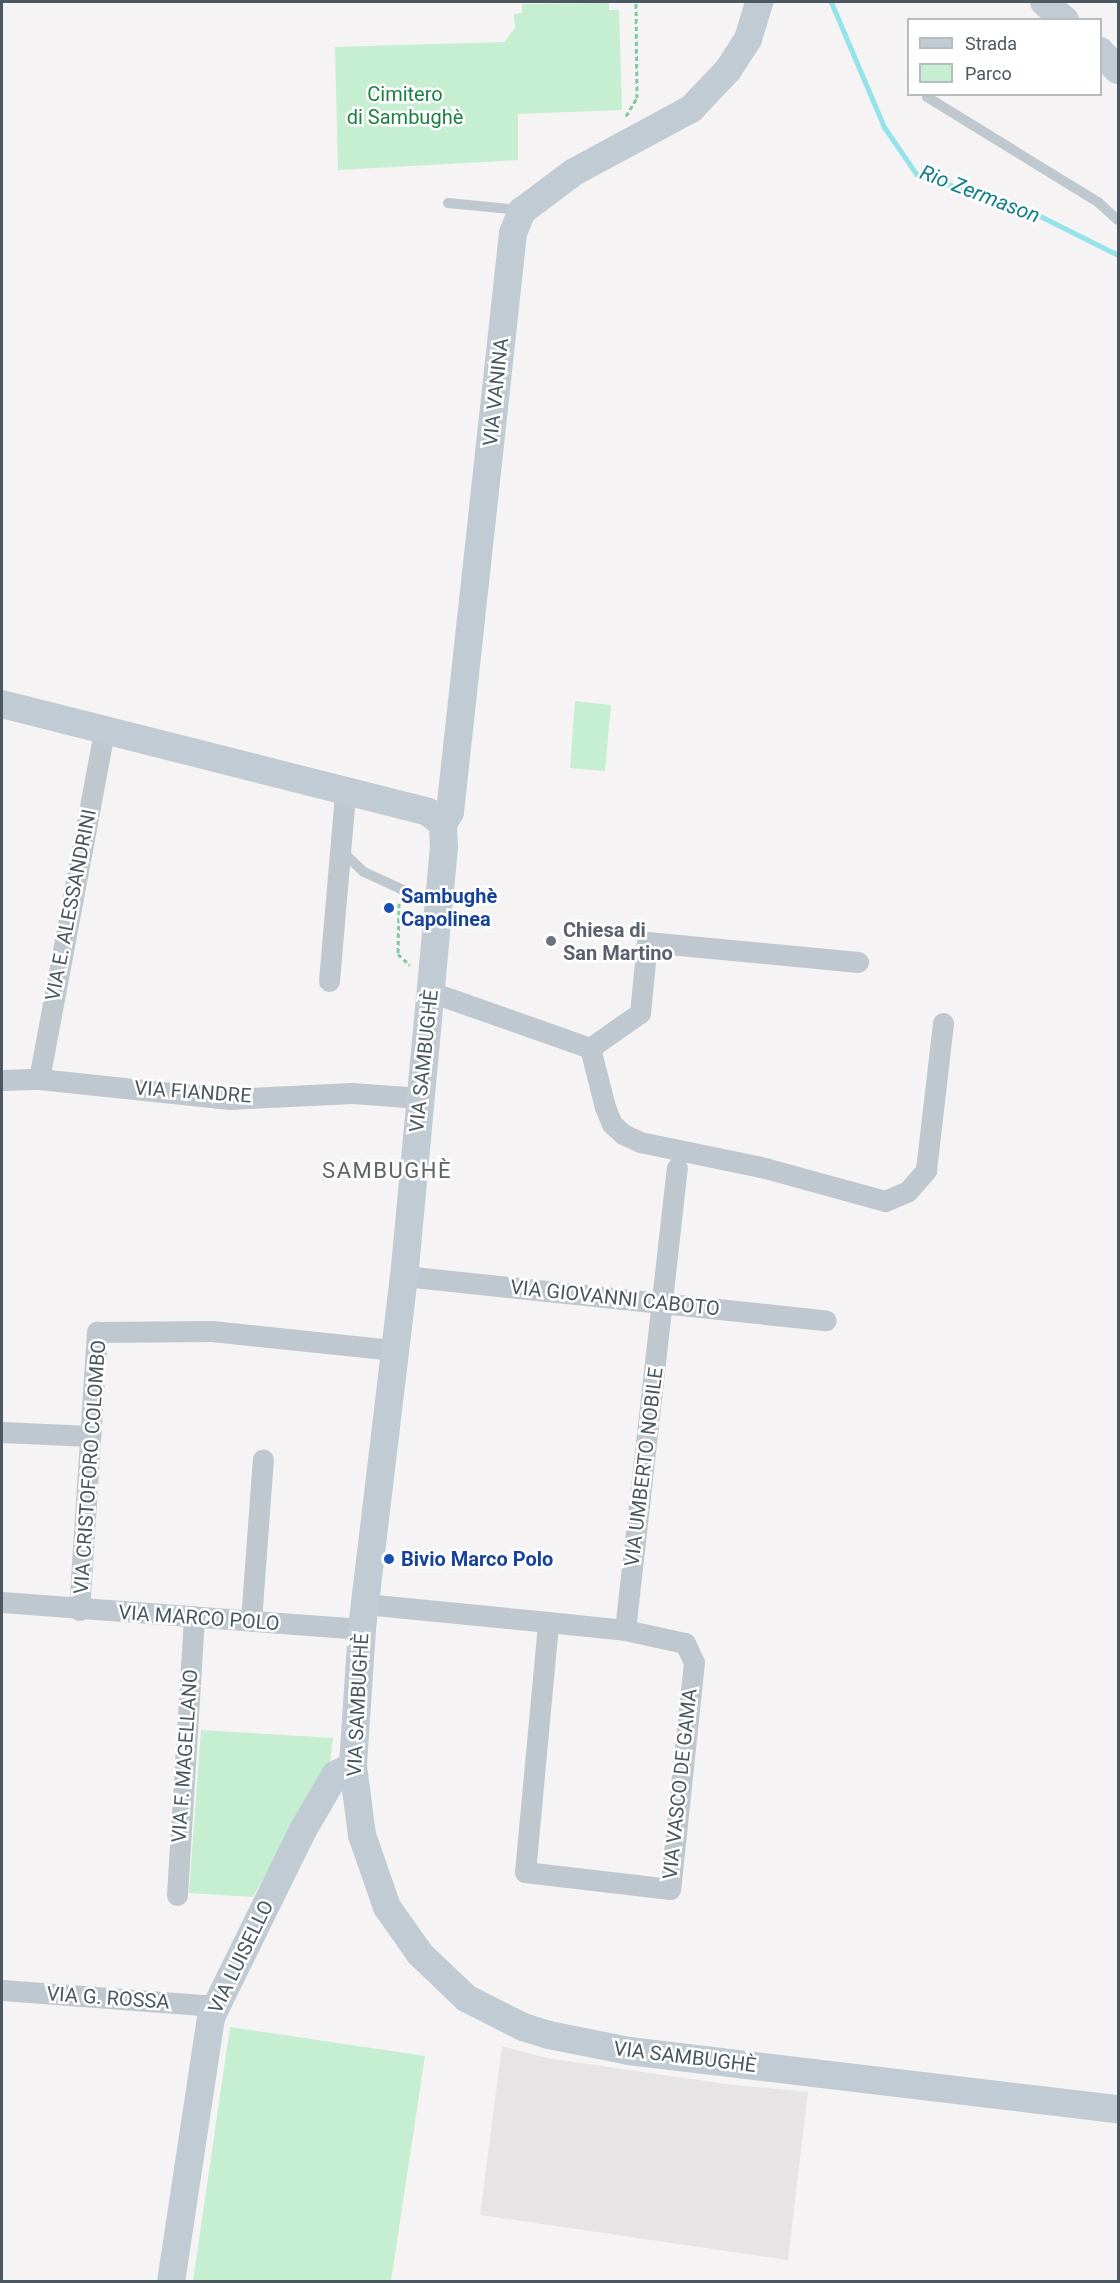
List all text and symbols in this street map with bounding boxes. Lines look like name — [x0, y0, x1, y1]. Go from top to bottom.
legend — [907, 18, 1102, 96]
text: Strada — [965, 33, 1017, 54]
text: Parco — [965, 63, 1012, 84]
park label: Cimitero di Sambughè — [347, 82, 463, 129]
water label: Rio Zermason — [917, 160, 1043, 228]
street label: VIA VANINA — [478, 337, 514, 447]
street label: VIA E. ALESSANDRINI — [41, 807, 101, 1003]
place label: Sambughè Capolinea — [401, 885, 497, 932]
marker: Sambughè Capolinea — [382, 901, 396, 915]
place label: Chiesa di San Martino — [563, 918, 673, 965]
marker: Chiesa di San Martino — [544, 934, 558, 948]
street label: VIA SAMBUGHÈ — [405, 988, 443, 1134]
street label: VIA FIANDRE — [134, 1076, 252, 1108]
district label: SAMBUGHÈ — [322, 1158, 452, 1184]
street label: VIA GIOVANNI CABOTO — [509, 1275, 721, 1321]
street label: VIA CRISTOFORO COLOMBO — [69, 1339, 111, 1595]
street label: VIA UMBERTO NOBILE — [620, 1366, 668, 1568]
place label: Bivio Marco Polo — [401, 1547, 553, 1571]
marker: Bivio Marco Polo — [382, 1552, 396, 1566]
street label: VIA MARCO POLO — [118, 1600, 280, 1636]
street label: VIA SAMBUGHÈ — [342, 1633, 374, 1777]
street label: VIA F. MAGELLANO — [167, 1669, 203, 1843]
street label: VIA VASCO DE GAMA — [658, 1687, 702, 1881]
street label: VIA LUISELLO — [203, 1896, 279, 2018]
street label: VIA G. ROSSA — [46, 1982, 170, 2014]
street label: VIA SAMBUGHÈ — [612, 2036, 758, 2078]

